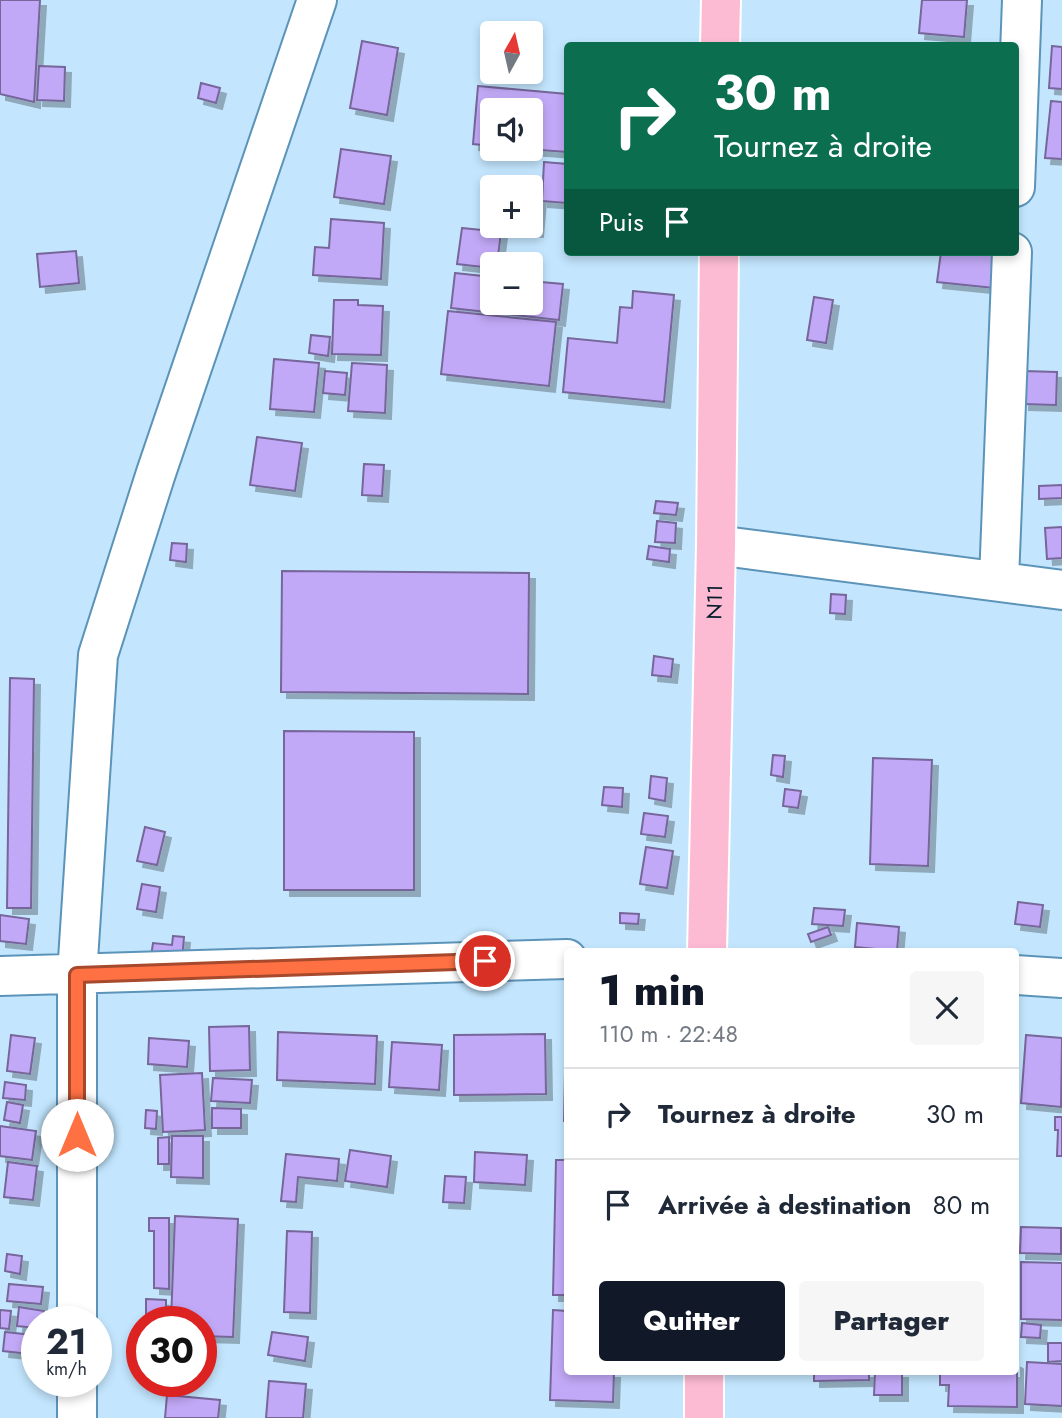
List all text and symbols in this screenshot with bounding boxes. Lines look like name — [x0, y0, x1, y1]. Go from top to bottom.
north arrow — [480, 21, 542, 84]
map controls — [480, 21, 543, 315]
text: 30 m — [714, 58, 832, 128]
icon: right — [599, 70, 690, 161]
button: sound — [480, 98, 543, 161]
text: Tournez à droite — [714, 123, 932, 169]
button: + — [480, 175, 543, 238]
text: Puis — [599, 203, 644, 241]
icon: arrive — [658, 203, 696, 241]
button: − — [480, 252, 543, 315]
street label: N11 — [699, 584, 730, 620]
pin — [455, 931, 515, 991]
icon: arrive — [466, 942, 504, 980]
text: 1 min — [599, 960, 705, 1021]
button: close — [910, 971, 984, 1045]
text: 110 m · 22:48 — [599, 1017, 738, 1051]
icon: right — [599, 1095, 637, 1133]
text: Tournez à droite — [658, 1095, 856, 1133]
text: 30 m — [926, 1095, 984, 1133]
position arrow — [40, 1098, 114, 1172]
icon: arrive — [599, 1186, 637, 1224]
text: Arrivée à destination — [658, 1186, 911, 1224]
text: 80 m — [932, 1186, 990, 1224]
button: Quitter — [599, 1281, 785, 1361]
button: Partager — [799, 1281, 984, 1361]
speed limit sign: 30 — [126, 1306, 217, 1397]
text: 21 — [46, 1317, 87, 1367]
text: km/h — [46, 1356, 87, 1382]

